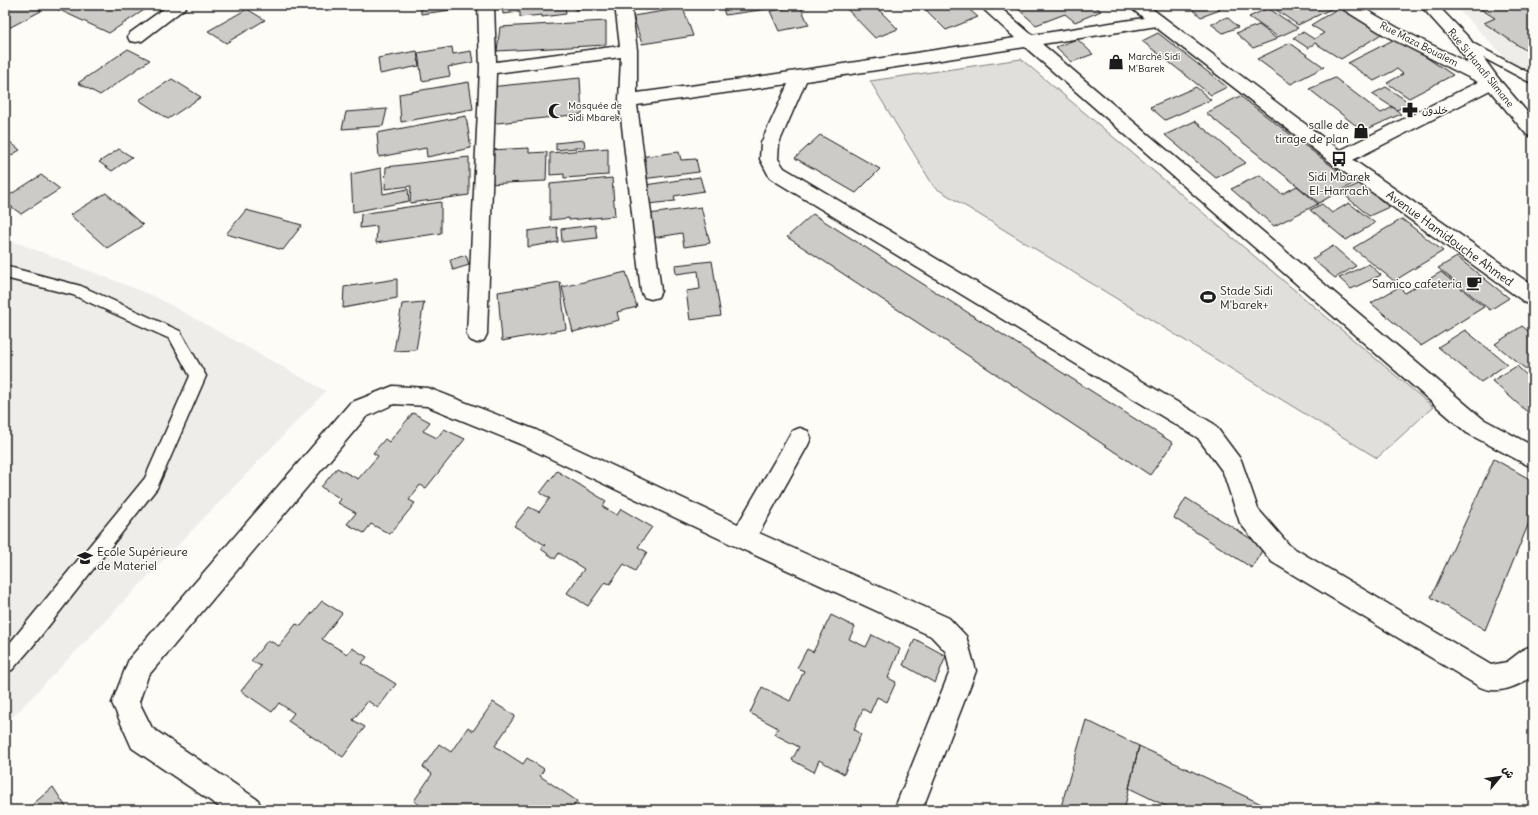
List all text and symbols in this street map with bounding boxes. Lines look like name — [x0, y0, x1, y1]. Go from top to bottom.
street label: Rue Maza Boualem — [1378, 19, 1461, 70]
street label: Rue Si Hanafi Slimane — [1445, 26, 1517, 110]
place label: Marché Sidi M'Barek — [1128, 50, 1180, 75]
shop icon: Marché Sidi M'Barek — [1107, 53, 1125, 71]
place label: Mosquée de Sidi Mbarek — [568, 99, 622, 124]
pharmacy icon: خلدون — [1401, 101, 1419, 119]
mosque icon: Mosquée de Sidi Mbarek — [547, 102, 565, 120]
place label: خلدون — [1422, 104, 1448, 117]
place label: salle de tirage de plan — [1275, 117, 1349, 146]
shop icon: salle de tirage de plan — [1352, 122, 1370, 140]
bus stop icon: Sidi Mbarek El-Harrach — [1330, 150, 1348, 168]
place label: Sidi Mbarek El-Harrach — [1308, 169, 1370, 198]
street label: Avenue Hamidouche Ahmed — [1383, 187, 1517, 289]
cafe icon: Samico cafeteria — [1465, 274, 1483, 292]
place label: Samico cafeteria — [1372, 276, 1462, 291]
place label: Stade Sidi M'barek+ — [1220, 283, 1273, 312]
sports icon: Stade Sidi M'barek+ — [1199, 288, 1217, 306]
place label: Ecole Supérieure de Materiel — [97, 544, 188, 573]
school or university icon: Ecole Supérieure de Materiel — [76, 549, 94, 567]
north arrow — [1480, 757, 1520, 797]
text: ش — [1500, 763, 1518, 781]

